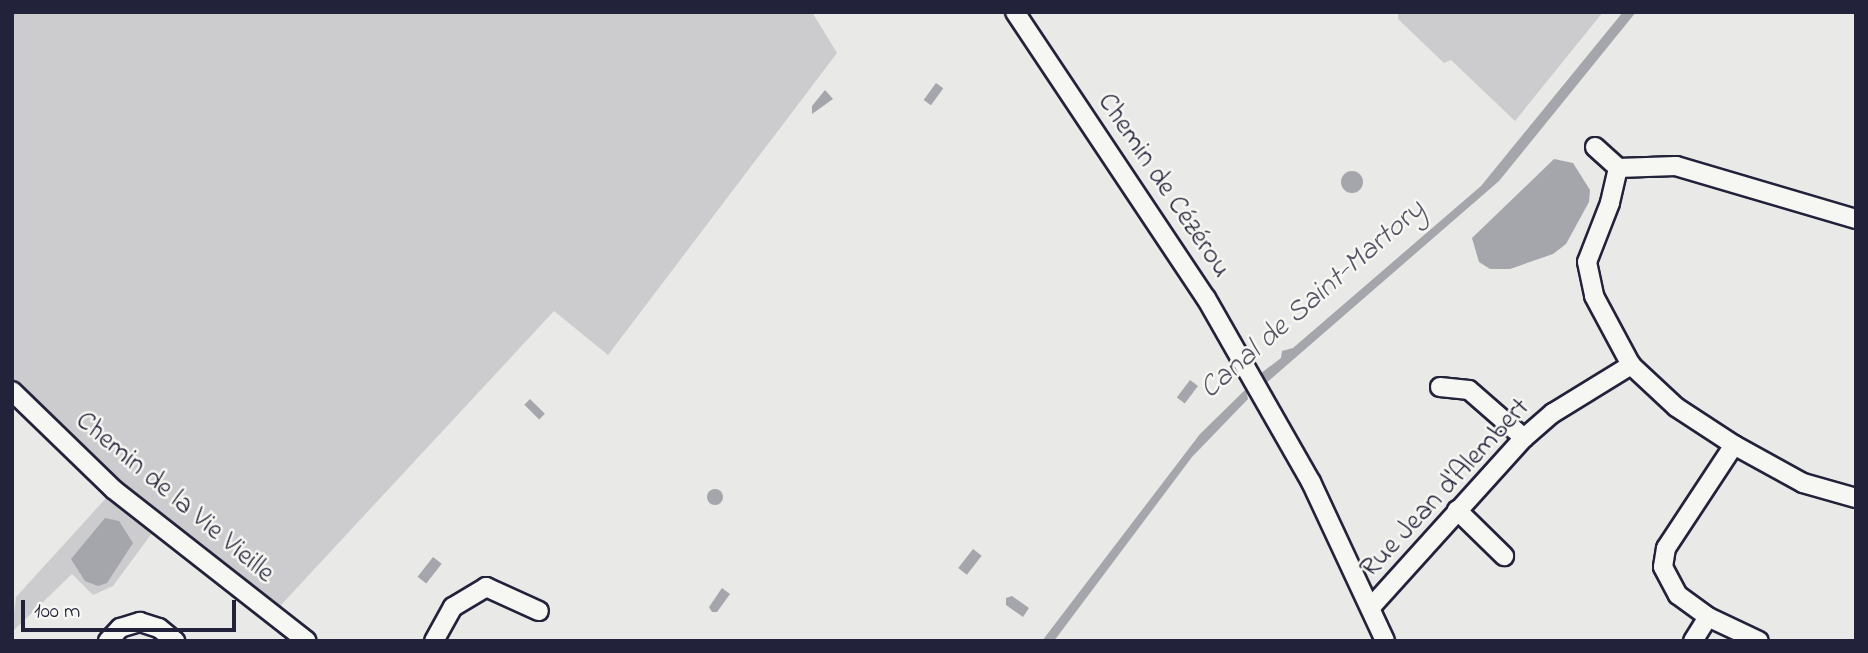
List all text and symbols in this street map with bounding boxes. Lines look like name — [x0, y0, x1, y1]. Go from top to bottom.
street label: Chemin de Cézérou — [1089, 87, 1237, 285]
water label: Canal de Saint-Martory — [1193, 192, 1433, 408]
street label: Rue Jean d'Alembert — [1354, 392, 1538, 586]
street label: Chemin de la Vie Vieille — [68, 405, 280, 591]
scale bar — [24, 586, 240, 630]
text: 100 m — [34, 597, 80, 627]

